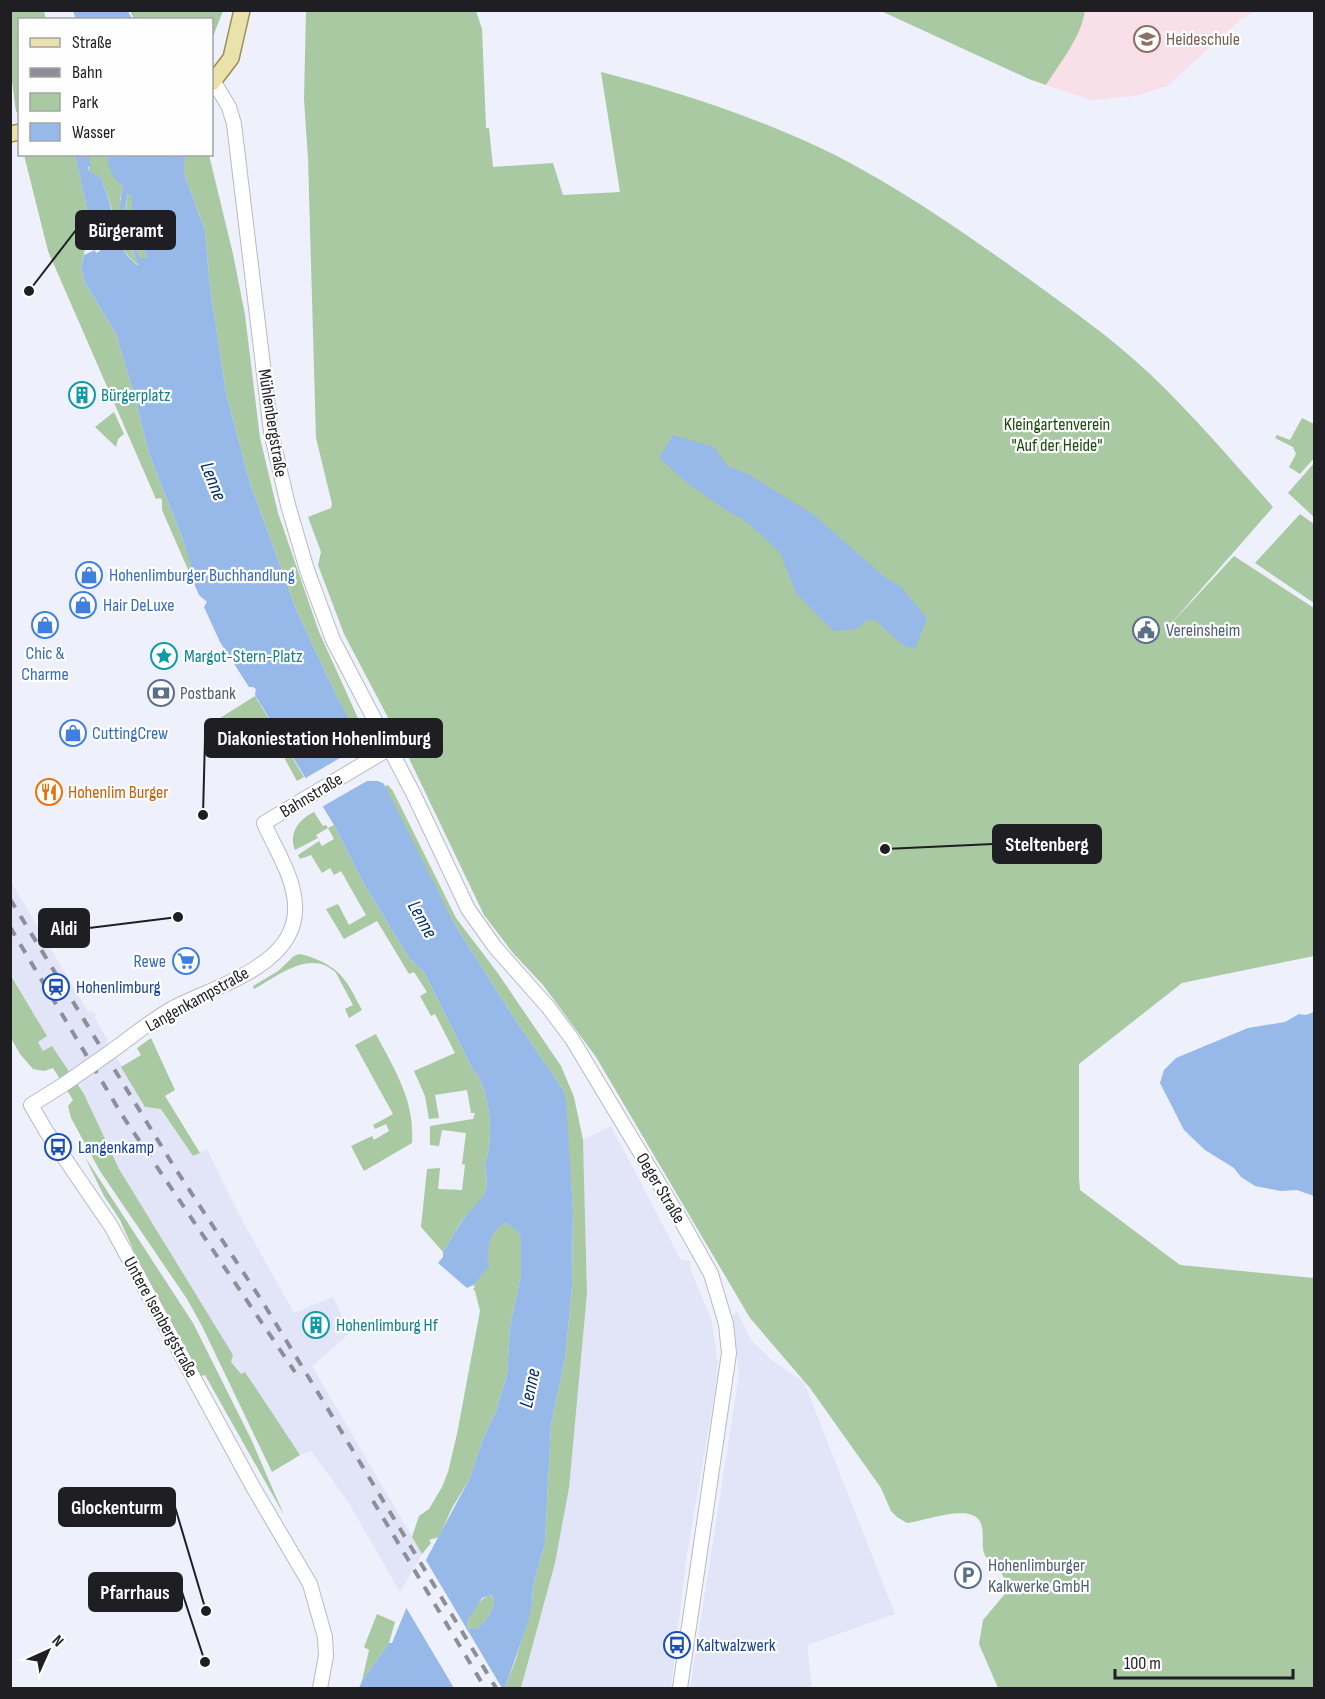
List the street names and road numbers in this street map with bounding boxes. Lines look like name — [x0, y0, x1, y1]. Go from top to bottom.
street label: Mühlenbergstraße — [254, 367, 291, 479]
street label: Bahnstraße — [276, 769, 346, 822]
street label: Langenkampstraße — [142, 962, 253, 1036]
street label: Oeger Straße — [631, 1149, 690, 1227]
street label: Untere Isenbergstraße — [119, 1253, 202, 1381]

